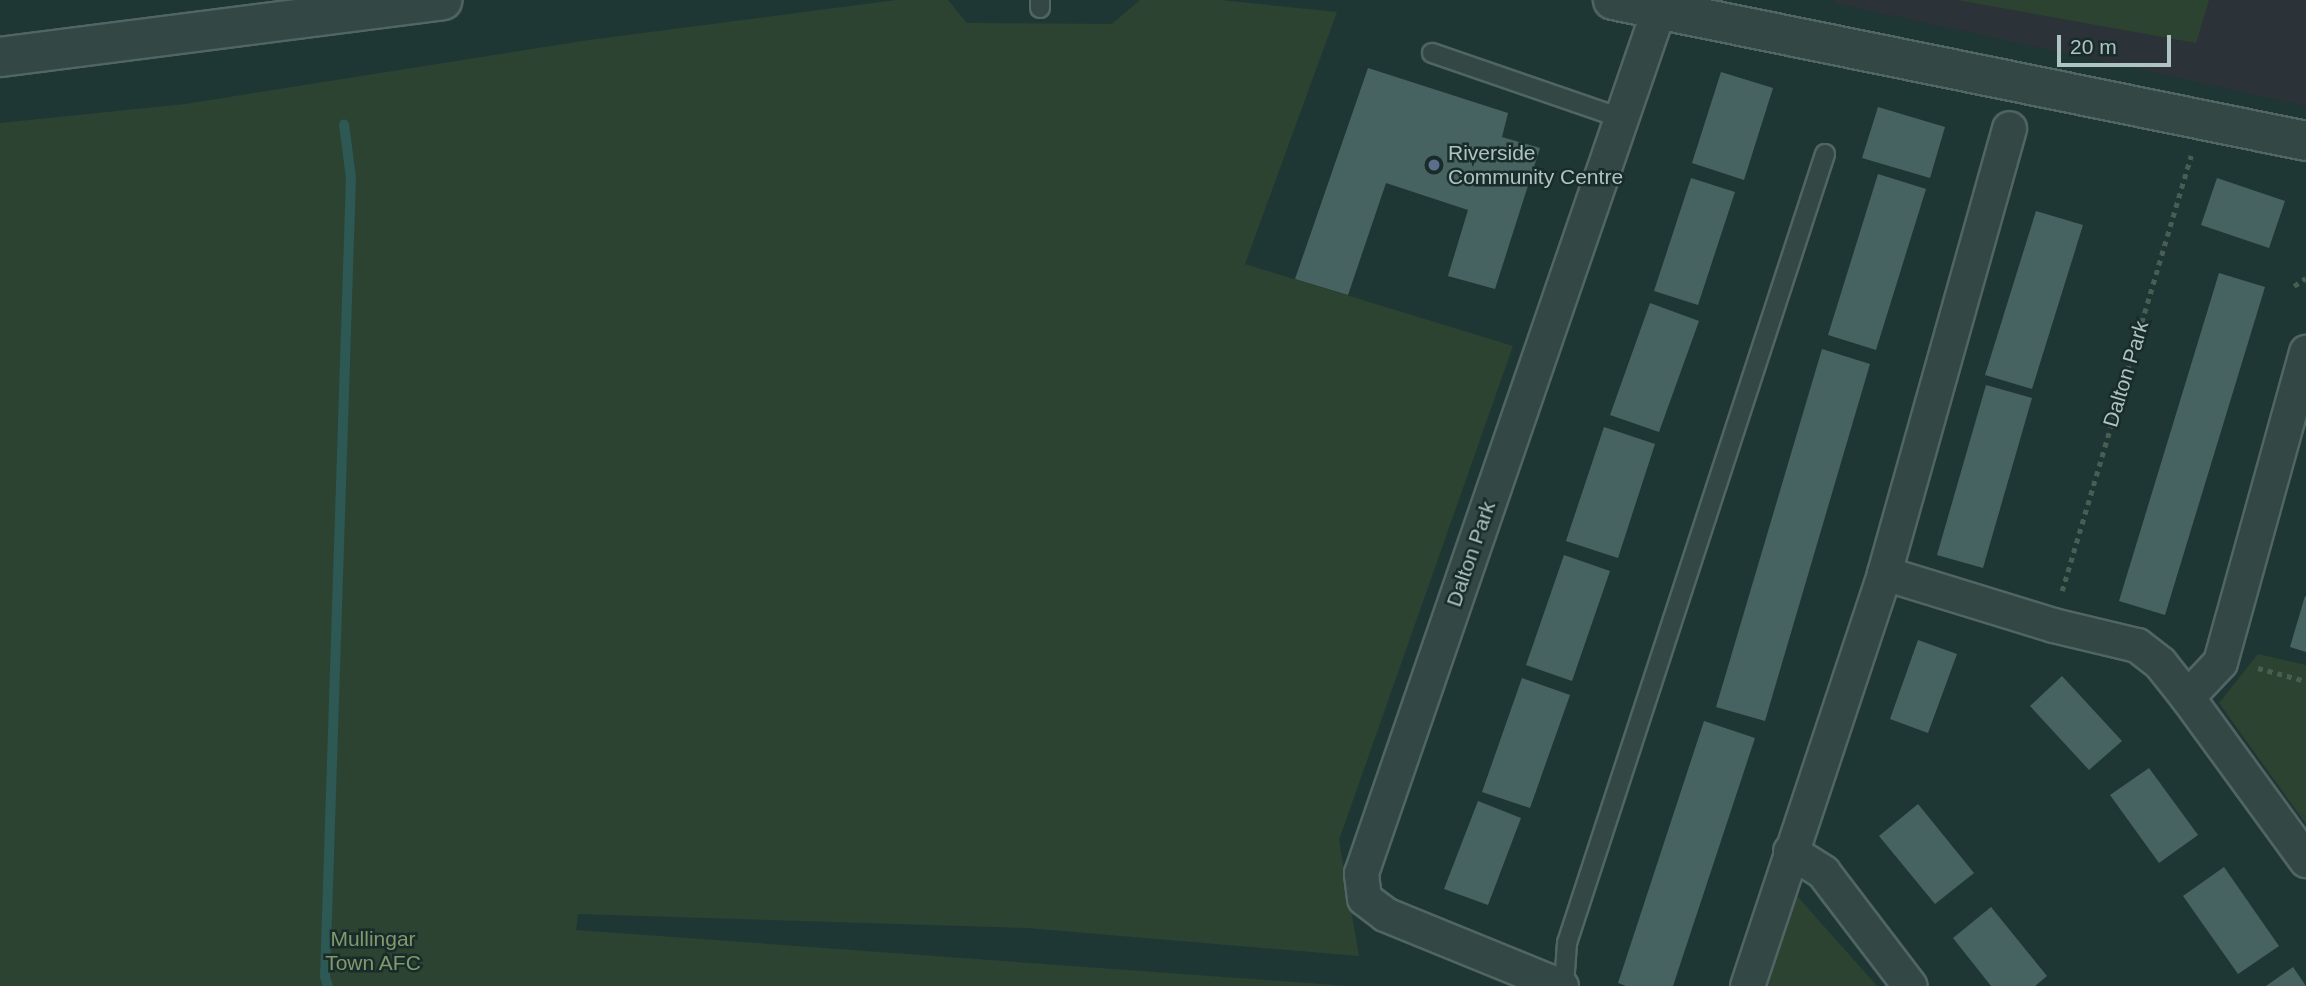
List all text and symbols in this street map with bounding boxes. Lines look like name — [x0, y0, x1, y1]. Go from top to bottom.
scale bar — [2061, 21, 2175, 65]
text: 20 m — [2070, 35, 2117, 58]
place label: Riverside Community Centre — [1448, 140, 1623, 190]
marker: Riverside Community Centre — [1426, 157, 1442, 173]
street label: Dalton Park — [2098, 318, 2154, 430]
street label: Dalton Park — [1441, 498, 1501, 610]
park label: Mullingar Town AFC — [325, 926, 421, 976]

